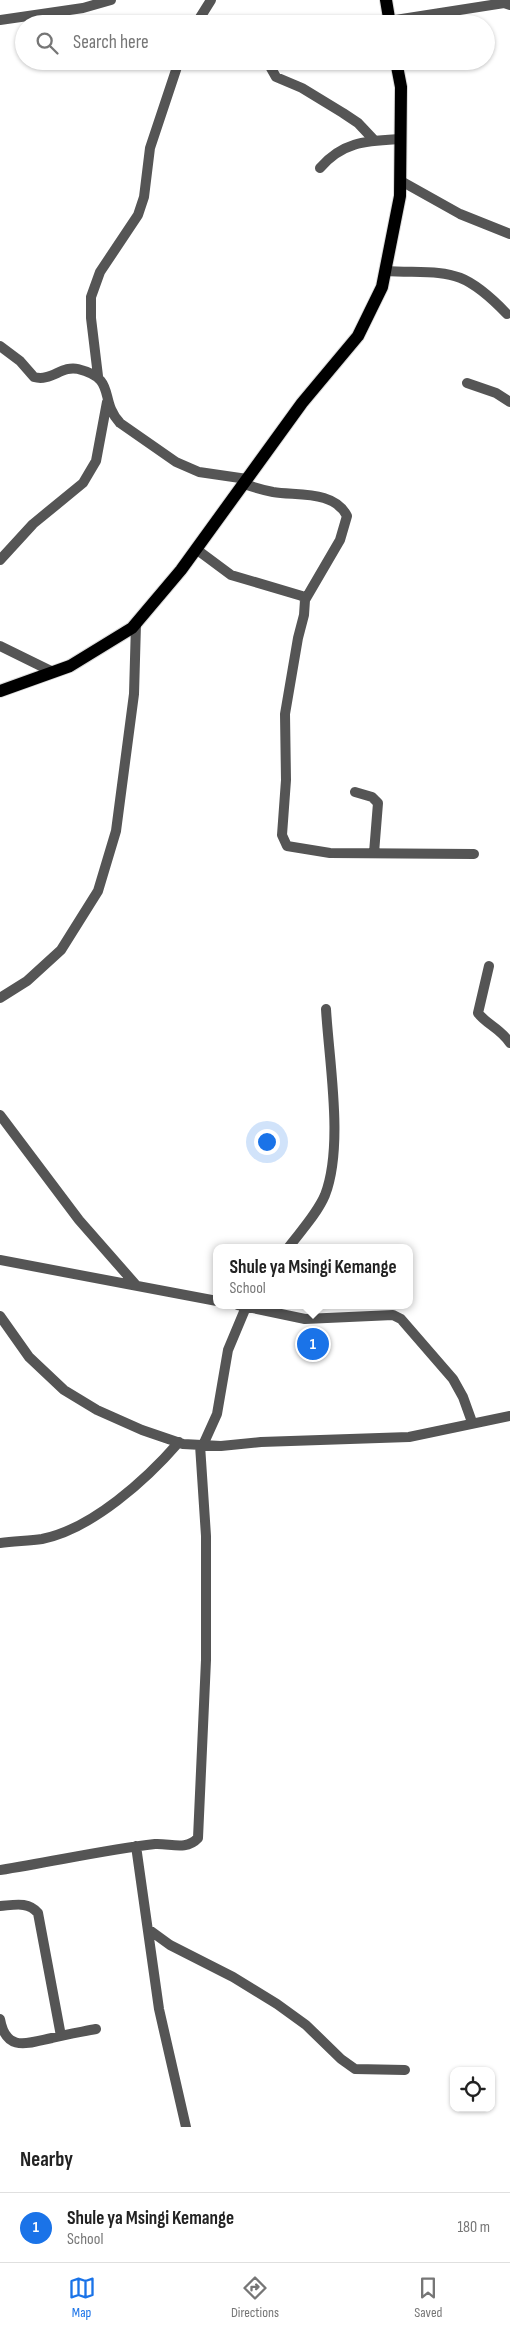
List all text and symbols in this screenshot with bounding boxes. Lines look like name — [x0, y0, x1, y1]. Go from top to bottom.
search box — [15, 15, 495, 70]
icon: search — [33, 29, 61, 57]
text: Search here — [73, 31, 149, 54]
your location — [254, 1129, 280, 1155]
popup — [213, 1244, 413, 1309]
text: Shule ya Msingi Kemange — [229, 1256, 397, 1279]
text: School — [229, 1279, 266, 1298]
pin: 1 — [297, 1325, 329, 1363]
map controls — [450, 2067, 495, 2112]
button: locate — [450, 2067, 495, 2112]
text: Nearby — [20, 2147, 73, 2172]
text: Shule ya Msingi Kemange — [67, 2207, 234, 2230]
text: 1 — [33, 2218, 39, 2237]
text: 180 m — [457, 2218, 490, 2237]
text: School — [67, 2230, 103, 2249]
tab: Map — [68, 2274, 96, 2321]
tab: Directions — [231, 2274, 279, 2321]
tab: Saved — [414, 2274, 442, 2321]

